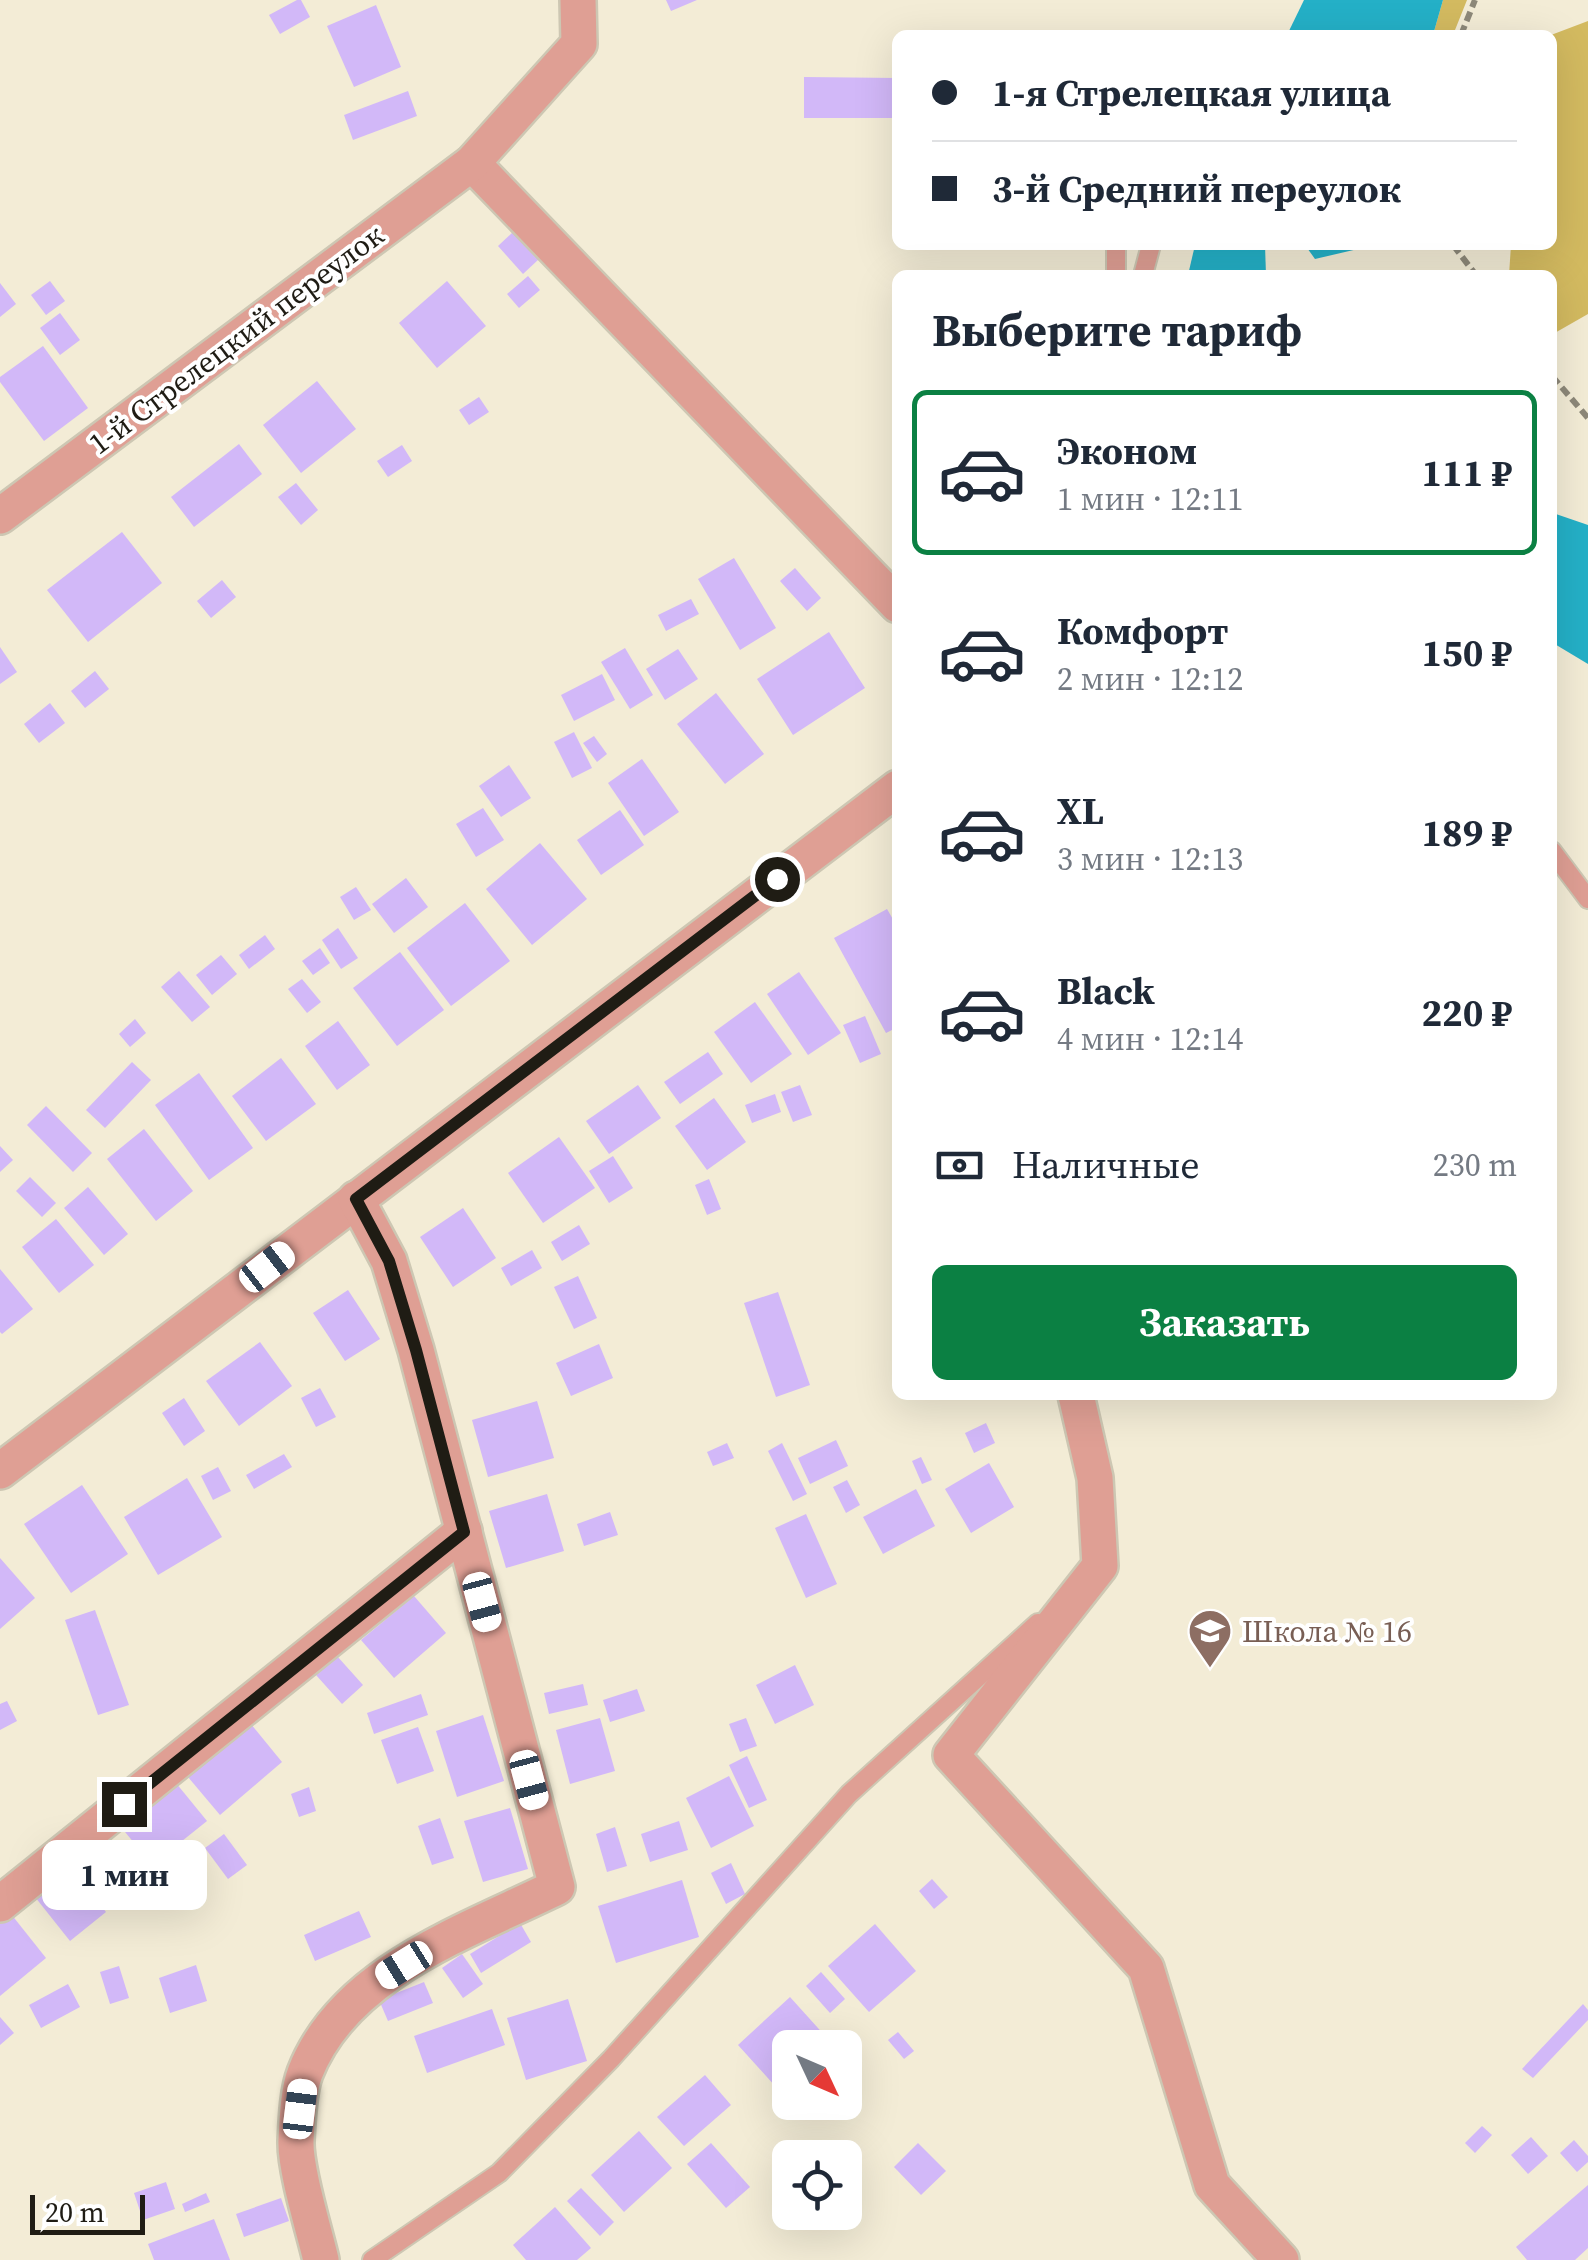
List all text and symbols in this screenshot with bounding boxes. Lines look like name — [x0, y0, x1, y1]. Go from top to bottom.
text: 1-я Стрелецкая улица — [992, 67, 1391, 119]
text: 3-й Средний переулок — [992, 163, 1401, 215]
street label: 1-й Стрелецкий переулок — [80, 214, 392, 464]
text: Выберите тариф — [932, 299, 1302, 361]
text: Эконом — [1057, 425, 1197, 477]
icon: car — [937, 428, 1027, 518]
text: 111 ₽ — [1421, 447, 1512, 499]
text: 1 мин · 12:11 — [1057, 477, 1243, 521]
text: Комфорт — [1057, 605, 1228, 657]
icon: car — [937, 608, 1027, 698]
text: 150 ₽ — [1421, 627, 1512, 679]
text: 2 мин · 12:12 — [1057, 657, 1243, 701]
text: XL — [1057, 785, 1104, 837]
icon: car — [937, 788, 1027, 878]
text: 189 ₽ — [1421, 807, 1512, 859]
text: 3 мин · 12:13 — [1057, 837, 1243, 881]
route start — [755, 857, 800, 902]
text: Black — [1057, 965, 1155, 1017]
icon: car — [937, 968, 1027, 1058]
text: 220 ₽ — [1421, 987, 1512, 1039]
text: 4 мин · 12:14 — [1057, 1017, 1243, 1061]
icon: cash — [932, 1138, 987, 1193]
text: Наличные — [1012, 1139, 1200, 1191]
text: 230 m — [1433, 1143, 1517, 1187]
car — [234, 1237, 300, 1297]
button: Заказать — [932, 1265, 1517, 1380]
car — [460, 1569, 504, 1635]
school or university icon: Школа № 16 — [1187, 1608, 1233, 1669]
place label: Школа № 16 — [1242, 1611, 1412, 1652]
car — [507, 1747, 551, 1813]
route end — [102, 1782, 147, 1827]
callout: 1 мин — [42, 1839, 206, 1909]
text: 1 мин — [80, 1853, 169, 1897]
car — [371, 1936, 437, 1994]
north arrow — [772, 2030, 862, 2120]
map controls — [772, 2030, 862, 2230]
car — [281, 2077, 319, 2141]
button: locate — [772, 2140, 862, 2230]
scale bar — [30, 2190, 145, 2234]
text: 20 m — [45, 2193, 105, 2231]

